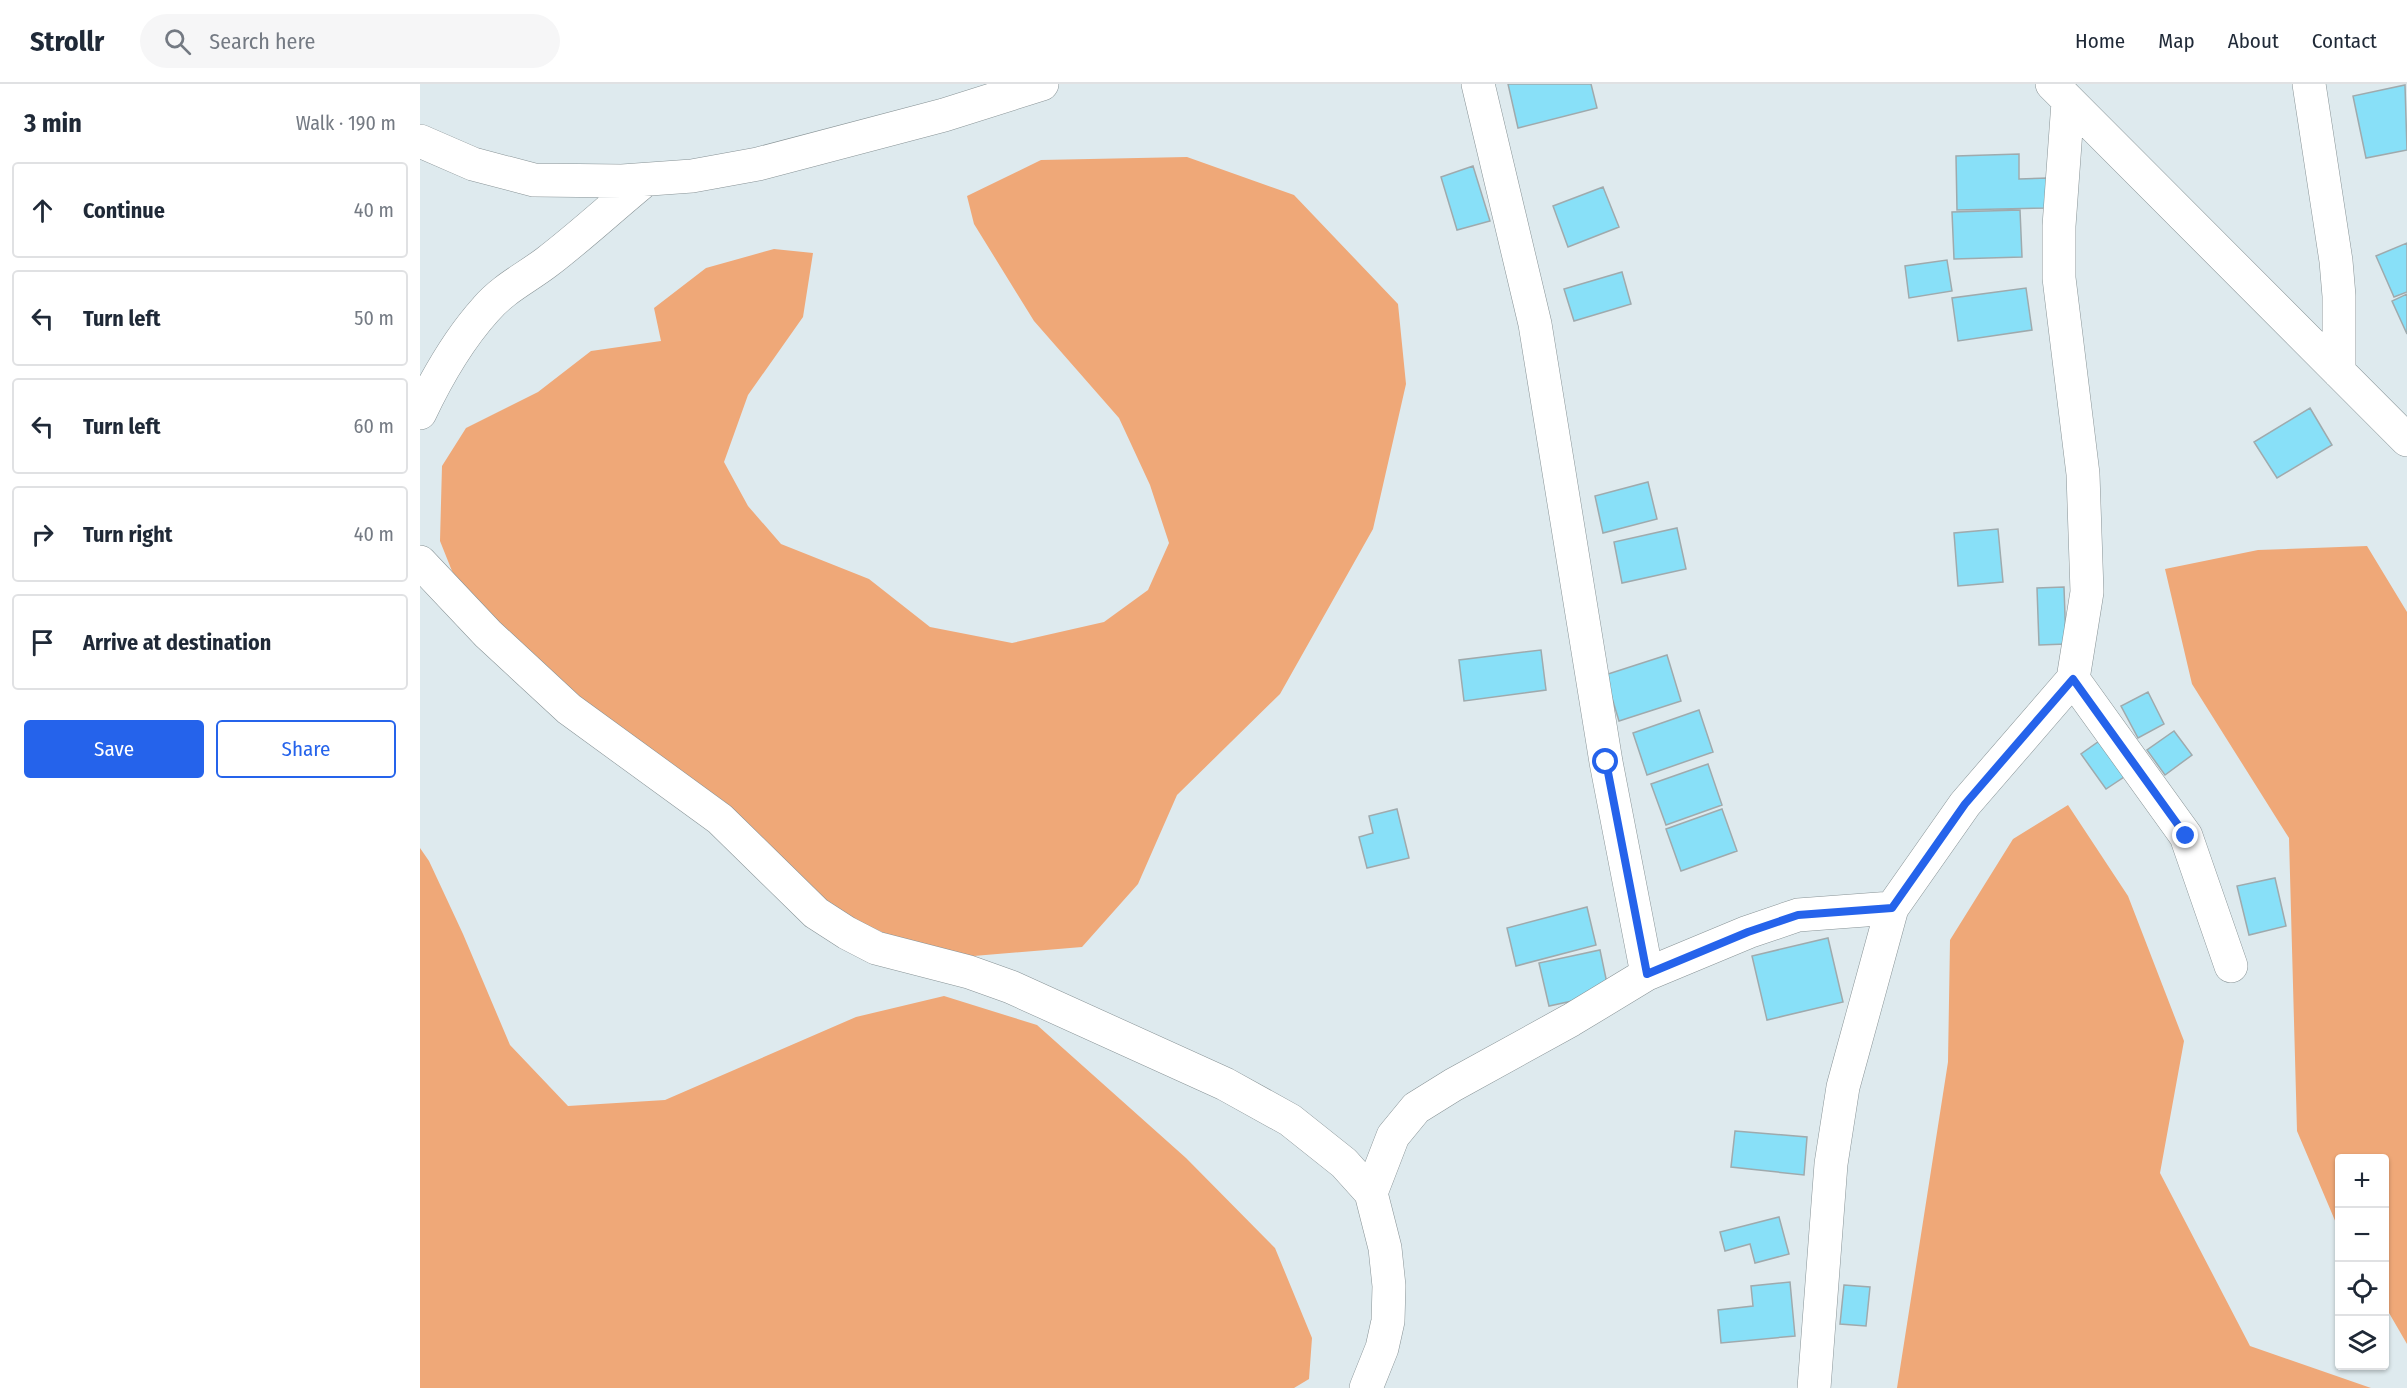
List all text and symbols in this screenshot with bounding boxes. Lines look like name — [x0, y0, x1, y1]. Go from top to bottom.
search box — [140, 14, 560, 68]
text: Strollr — [30, 25, 104, 58]
icon: search — [161, 25, 194, 58]
text: Search here — [209, 28, 315, 55]
text: Home — [2075, 28, 2125, 54]
text: Map — [2158, 28, 2195, 54]
text: About — [2228, 28, 2279, 54]
text: Contact — [2312, 28, 2377, 54]
text: 3 min — [24, 108, 82, 139]
text: Walk · 190 m — [296, 111, 396, 135]
icon: ahead — [26, 194, 59, 227]
text: Continue — [83, 197, 165, 224]
text: 40 m — [354, 198, 394, 222]
icon: left — [26, 302, 59, 335]
text: Turn left — [83, 305, 161, 332]
text: 50 m — [354, 306, 394, 330]
icon: left — [26, 410, 59, 443]
text: Turn left — [83, 413, 161, 440]
text: 60 m — [354, 414, 394, 438]
icon: right — [26, 518, 59, 551]
text: Turn right — [83, 521, 172, 548]
text: 40 m — [354, 522, 394, 546]
icon: arrive — [26, 626, 59, 659]
text: Arrive at destination — [83, 629, 271, 656]
button: Save — [24, 720, 204, 778]
button: Share — [216, 720, 396, 778]
route start — [1592, 748, 1618, 774]
route end — [2172, 822, 2198, 848]
map controls — [2335, 1154, 2389, 1370]
button: + — [2335, 1154, 2389, 1208]
button: − — [2335, 1208, 2389, 1262]
button: locate — [2335, 1262, 2389, 1316]
button: layers — [2335, 1316, 2389, 1370]

